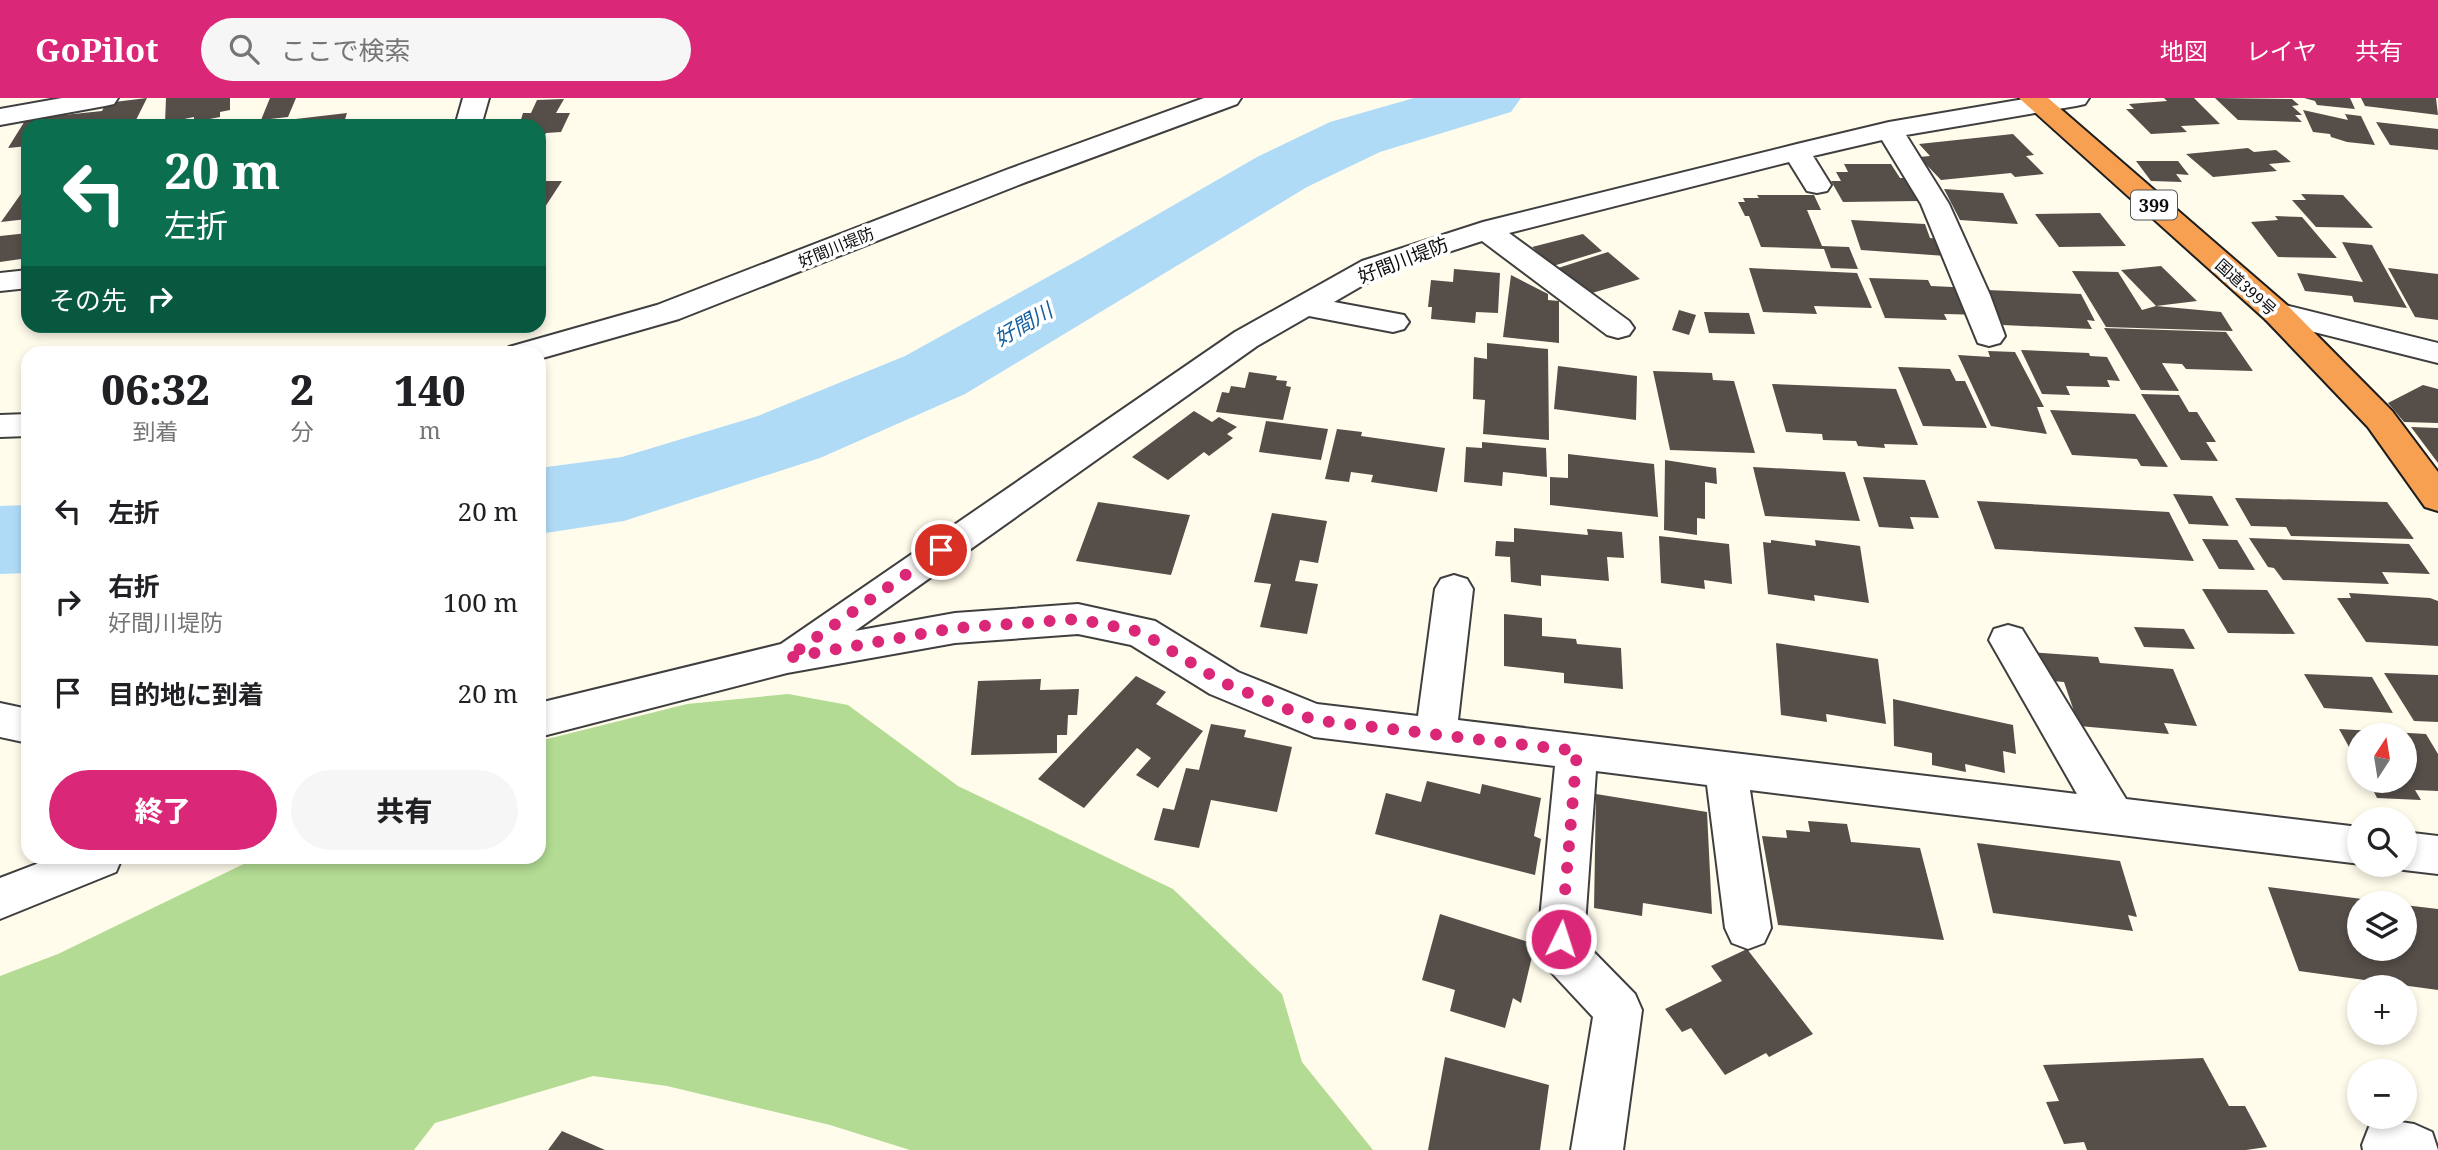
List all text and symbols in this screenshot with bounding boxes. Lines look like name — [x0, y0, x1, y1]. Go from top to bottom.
search box — [201, 18, 691, 81]
text: GoPilot — [35, 27, 159, 72]
icon: search — [225, 30, 263, 68]
text: ここで検索 — [281, 32, 411, 68]
text: 地図 — [2160, 34, 2208, 67]
text: レイヤ — [2246, 34, 2317, 67]
text: 共有 — [2355, 34, 2403, 67]
text: 20 m — [164, 137, 280, 203]
icon: left — [49, 147, 140, 238]
road number: 399 — [2131, 190, 2177, 220]
text: 左折 — [164, 203, 228, 246]
street label: 好間川堤防 — [795, 222, 877, 272]
street label: 好間川堤防 — [1354, 231, 1452, 289]
street label: 国道399号 — [2211, 254, 2281, 320]
icon: right — [141, 280, 179, 318]
text: その先 — [49, 282, 127, 318]
water label: 好間川 — [989, 295, 1059, 352]
text: 06:32 — [101, 360, 210, 417]
text: 2 — [290, 360, 314, 417]
text: 140 — [394, 361, 466, 418]
text: m — [419, 414, 441, 446]
text: 到着 — [133, 415, 179, 447]
text: 分 — [290, 415, 313, 447]
icon: left — [49, 492, 87, 530]
text: 20 m — [458, 493, 518, 529]
text: 左折 — [108, 494, 160, 530]
pin — [911, 520, 971, 580]
icon: arrive — [922, 531, 960, 569]
text: 右折 — [108, 568, 160, 604]
icon: right — [49, 583, 87, 621]
text: 100 m — [443, 584, 518, 620]
text: 好間川堤防 — [108, 606, 223, 638]
icon: arrive — [49, 674, 87, 712]
text: 20 m — [458, 675, 518, 711]
text: 目的地に到着 — [108, 676, 264, 712]
north arrow — [2347, 723, 2417, 793]
map controls — [2347, 723, 2417, 1129]
button: 終了 — [49, 770, 277, 850]
button: 共有 — [291, 770, 518, 850]
button: search — [2347, 807, 2417, 877]
button: layers — [2347, 891, 2417, 961]
position arrow — [1524, 902, 1598, 976]
button: + — [2347, 975, 2417, 1045]
button: − — [2347, 1059, 2417, 1129]

